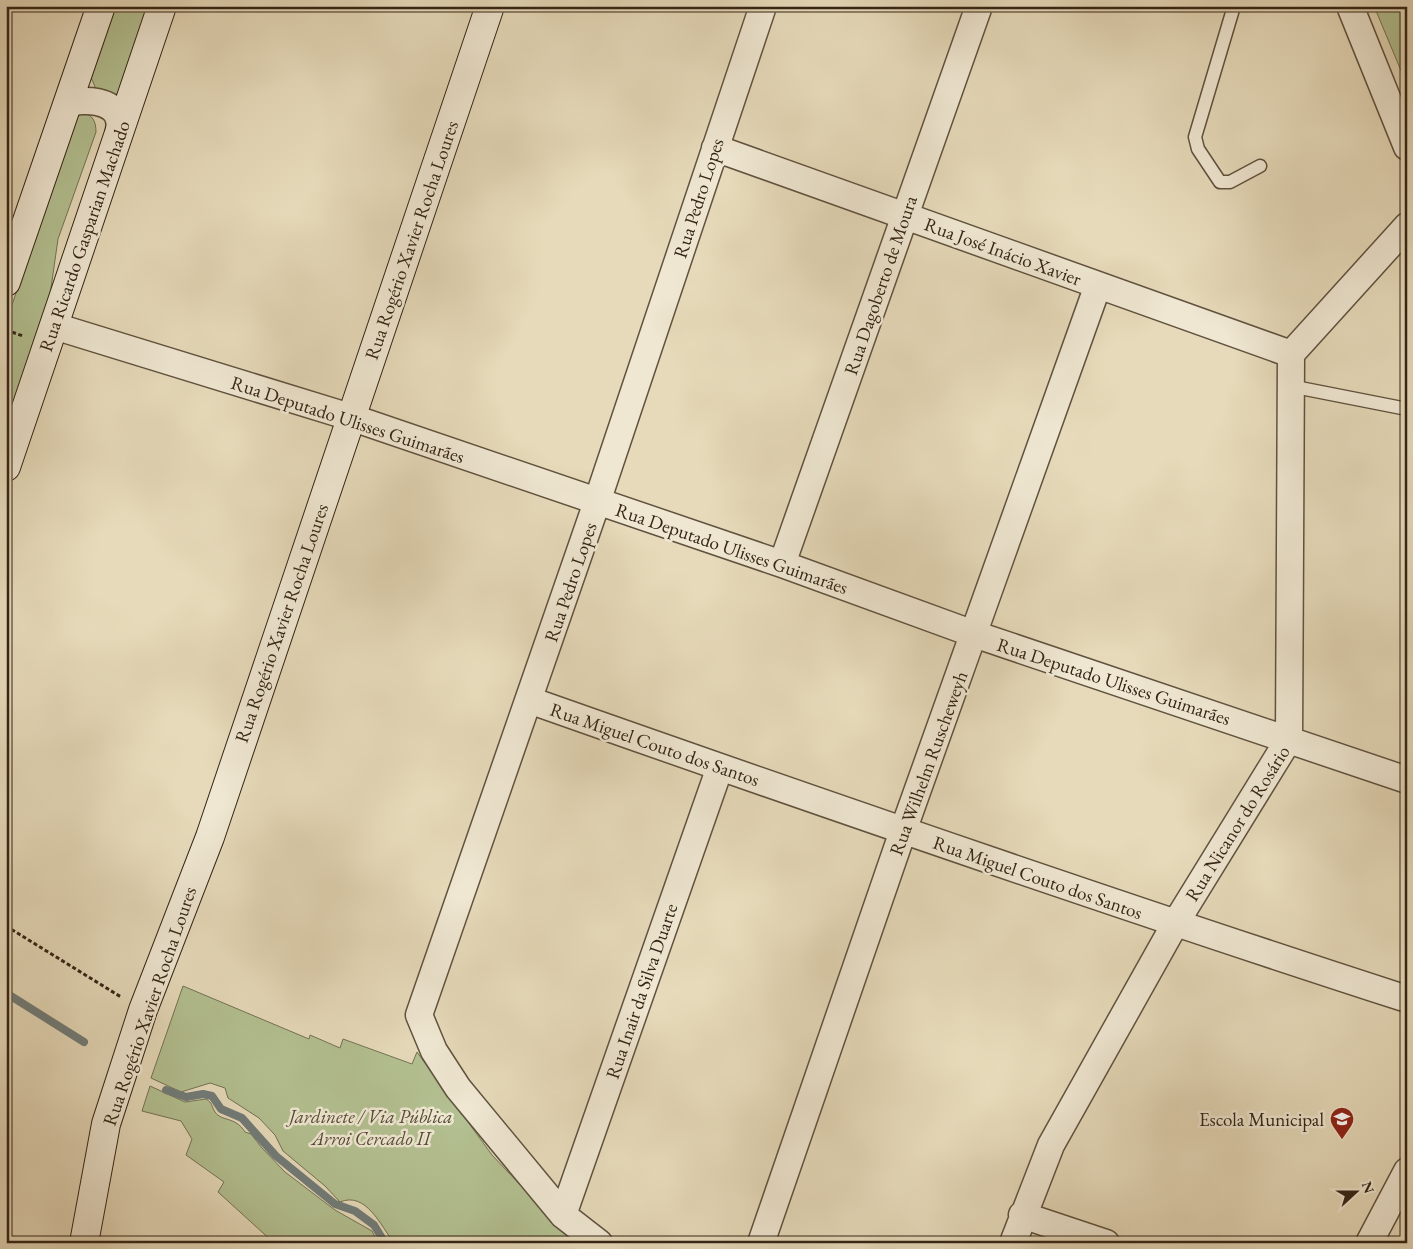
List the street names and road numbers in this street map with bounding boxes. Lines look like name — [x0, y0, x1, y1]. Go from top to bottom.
street label: Rua Ricardo Gasparian Machado — [33, 117, 136, 355]
street label: Rua Rogério Xavier Rocha Loures — [359, 117, 464, 363]
street label: Rua Pedro Lopes — [667, 135, 730, 261]
street label: Rua Dagoberto de Moura — [838, 192, 923, 378]
street label: Rua José Inácio Xavier — [921, 211, 1085, 292]
street label: Rua Deputado Ulisses Guimarães — [228, 370, 468, 469]
street label: Rua Deputado Ulisses Guimarães — [612, 497, 851, 600]
street label: Rua Rogério Xavier Rocha Loures — [229, 500, 334, 746]
street label: Rua Pedro Lopes — [538, 519, 603, 645]
street label: Rua Deputado Ulisses Guimarães — [994, 632, 1234, 731]
street label: Rua Wilhelm Ruscheweyh — [884, 667, 973, 859]
street label: Rua Miguel Couto dos Santos — [547, 697, 763, 792]
street label: Rua Nicanor do Rosário — [1179, 741, 1295, 906]
street label: Rua Miguel Couto dos Santos — [930, 830, 1146, 925]
street label: Rua Rogério Xavier Rocha Loures — [97, 883, 202, 1129]
street label: Rua Inair da Silva Duarte — [600, 900, 683, 1082]

